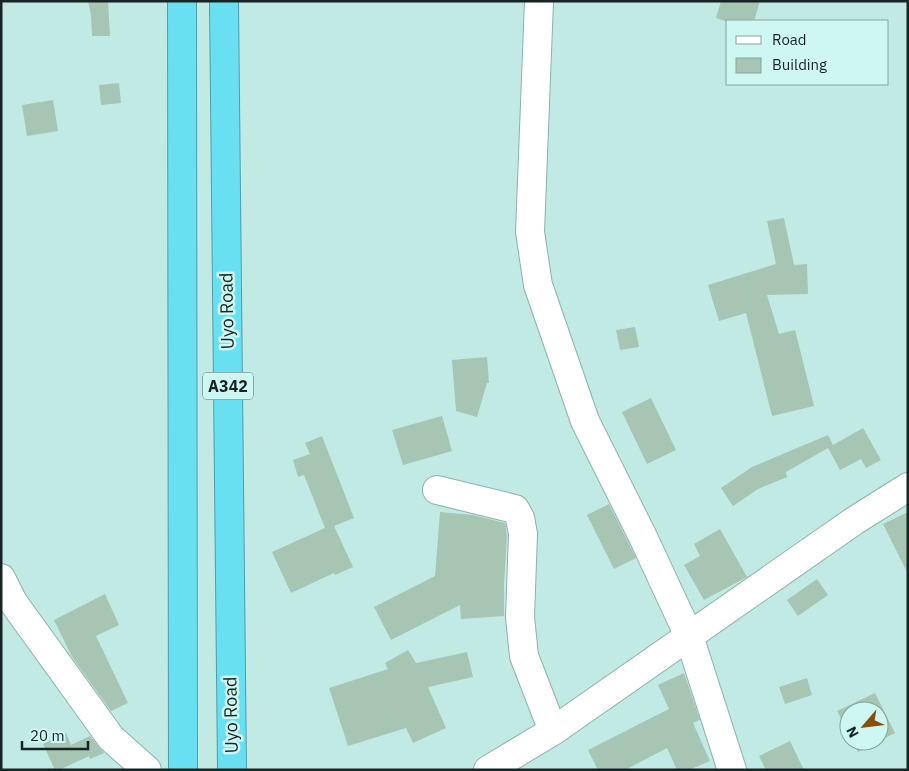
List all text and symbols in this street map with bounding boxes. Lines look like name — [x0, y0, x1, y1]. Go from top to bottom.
legend — [726, 20, 889, 85]
text: Road — [772, 30, 807, 49]
text: Building — [772, 55, 827, 74]
street label: Uyo Road — [214, 272, 239, 350]
road number: A342 — [203, 372, 253, 400]
street label: Uyo Road — [218, 676, 243, 754]
north arrow — [839, 701, 889, 751]
scale bar — [22, 718, 89, 750]
text: N — [842, 723, 863, 741]
text: 20 m — [30, 726, 65, 745]

